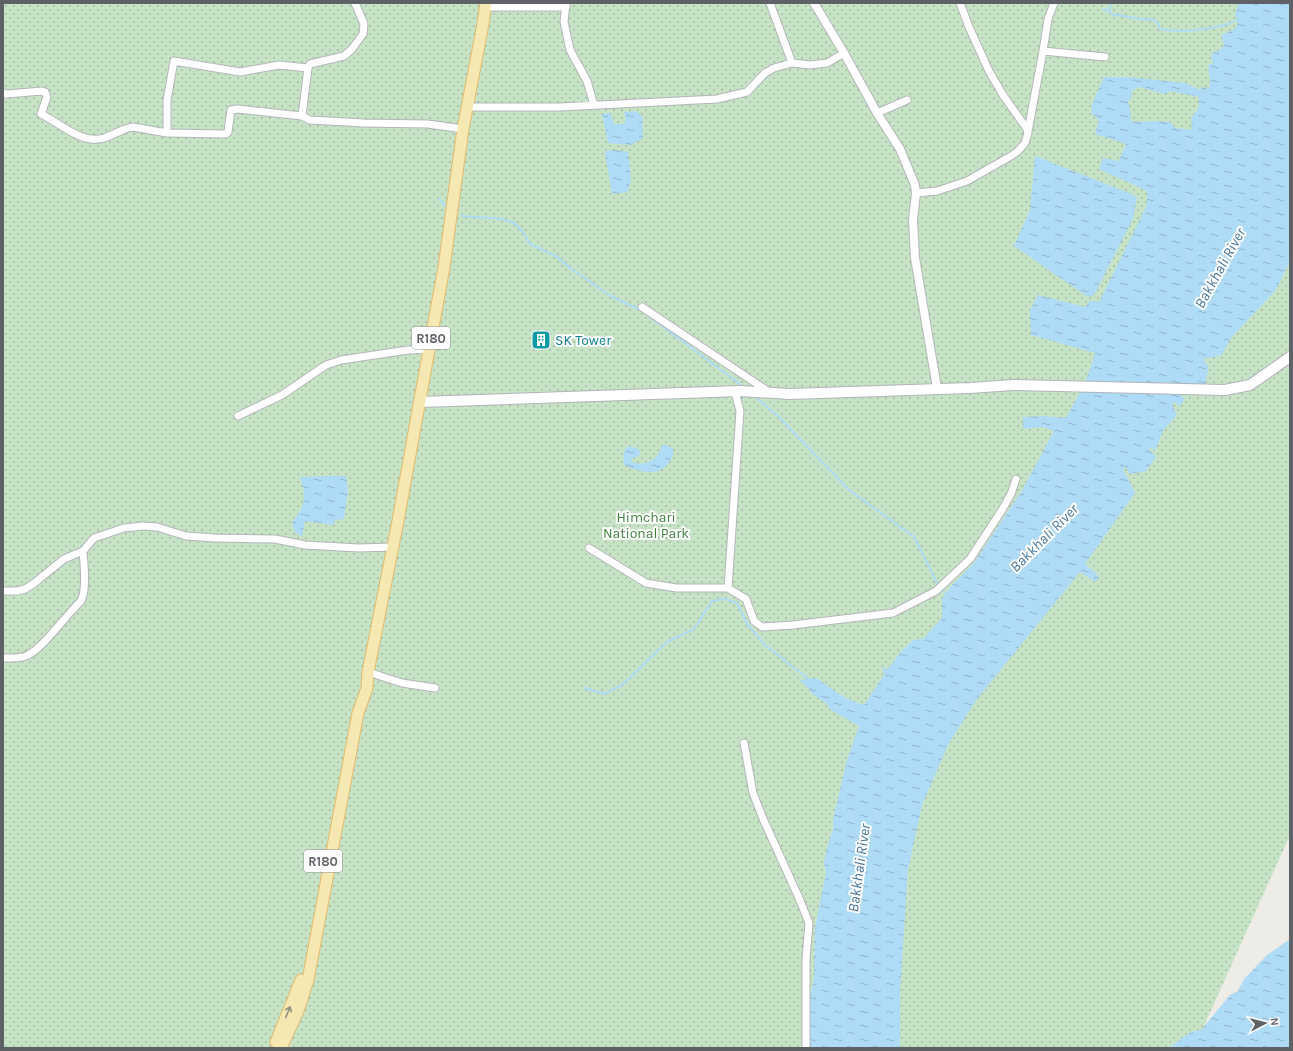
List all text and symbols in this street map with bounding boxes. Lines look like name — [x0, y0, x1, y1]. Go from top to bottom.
water label: Bakkhali River — [1191, 224, 1250, 311]
road number: R180 — [412, 327, 450, 349]
building icon: SK Tower — [530, 329, 552, 351]
place label: SK Tower — [555, 332, 612, 349]
water label: Bakkhali River — [1006, 500, 1082, 576]
park label: Himchari National Park — [603, 509, 689, 542]
water label: Bakkhali River — [844, 822, 874, 913]
road number: R180 — [304, 850, 342, 872]
north arrow — [1245, 1003, 1285, 1043]
one-way arrow — [285, 1006, 293, 1018]
text: N — [1267, 1017, 1281, 1027]

